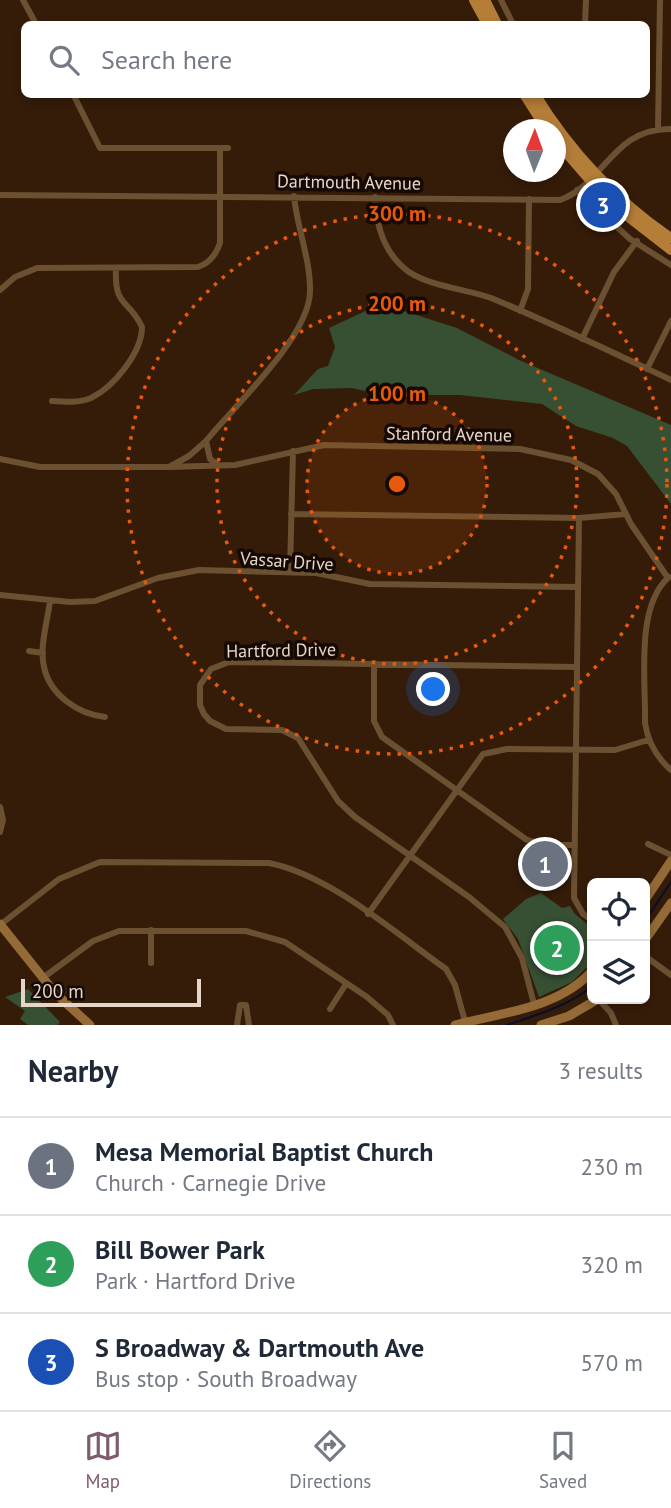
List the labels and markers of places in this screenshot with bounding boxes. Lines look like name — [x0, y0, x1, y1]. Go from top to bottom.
pin: 3 — [580, 179, 626, 231]
centre of rings — [385, 472, 409, 496]
pin: 1 — [522, 838, 568, 890]
pin: 2 — [534, 922, 580, 974]

